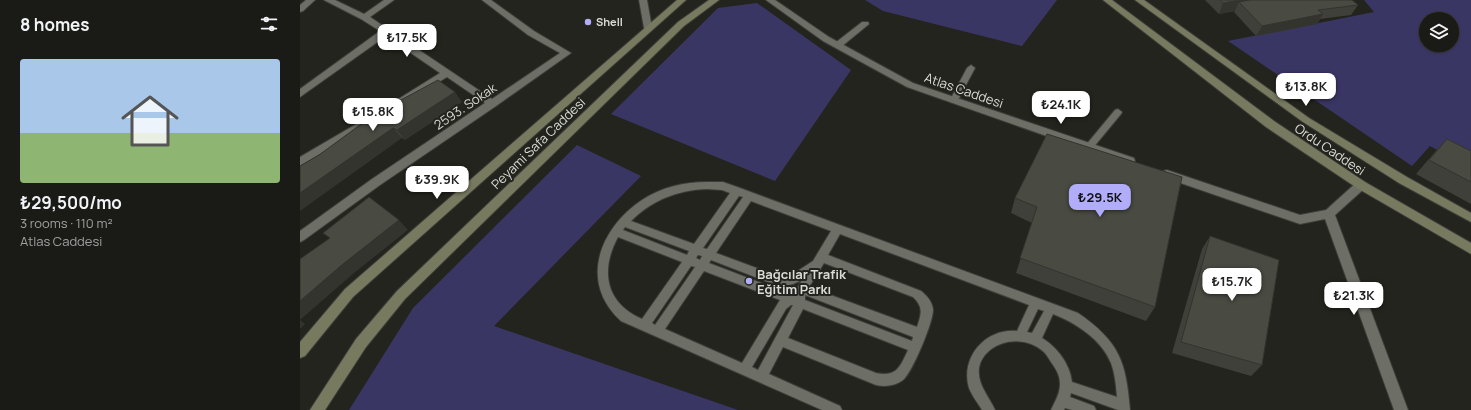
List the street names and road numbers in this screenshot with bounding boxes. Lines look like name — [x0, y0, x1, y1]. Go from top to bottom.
street label: Atlas Caddesi — [922, 68, 1006, 112]
street label: 2593. Sokak — [430, 78, 500, 134]
street label: Peyami Safa Caddesi — [487, 93, 589, 193]
street label: Ordu Caddesi — [1291, 119, 1369, 179]

